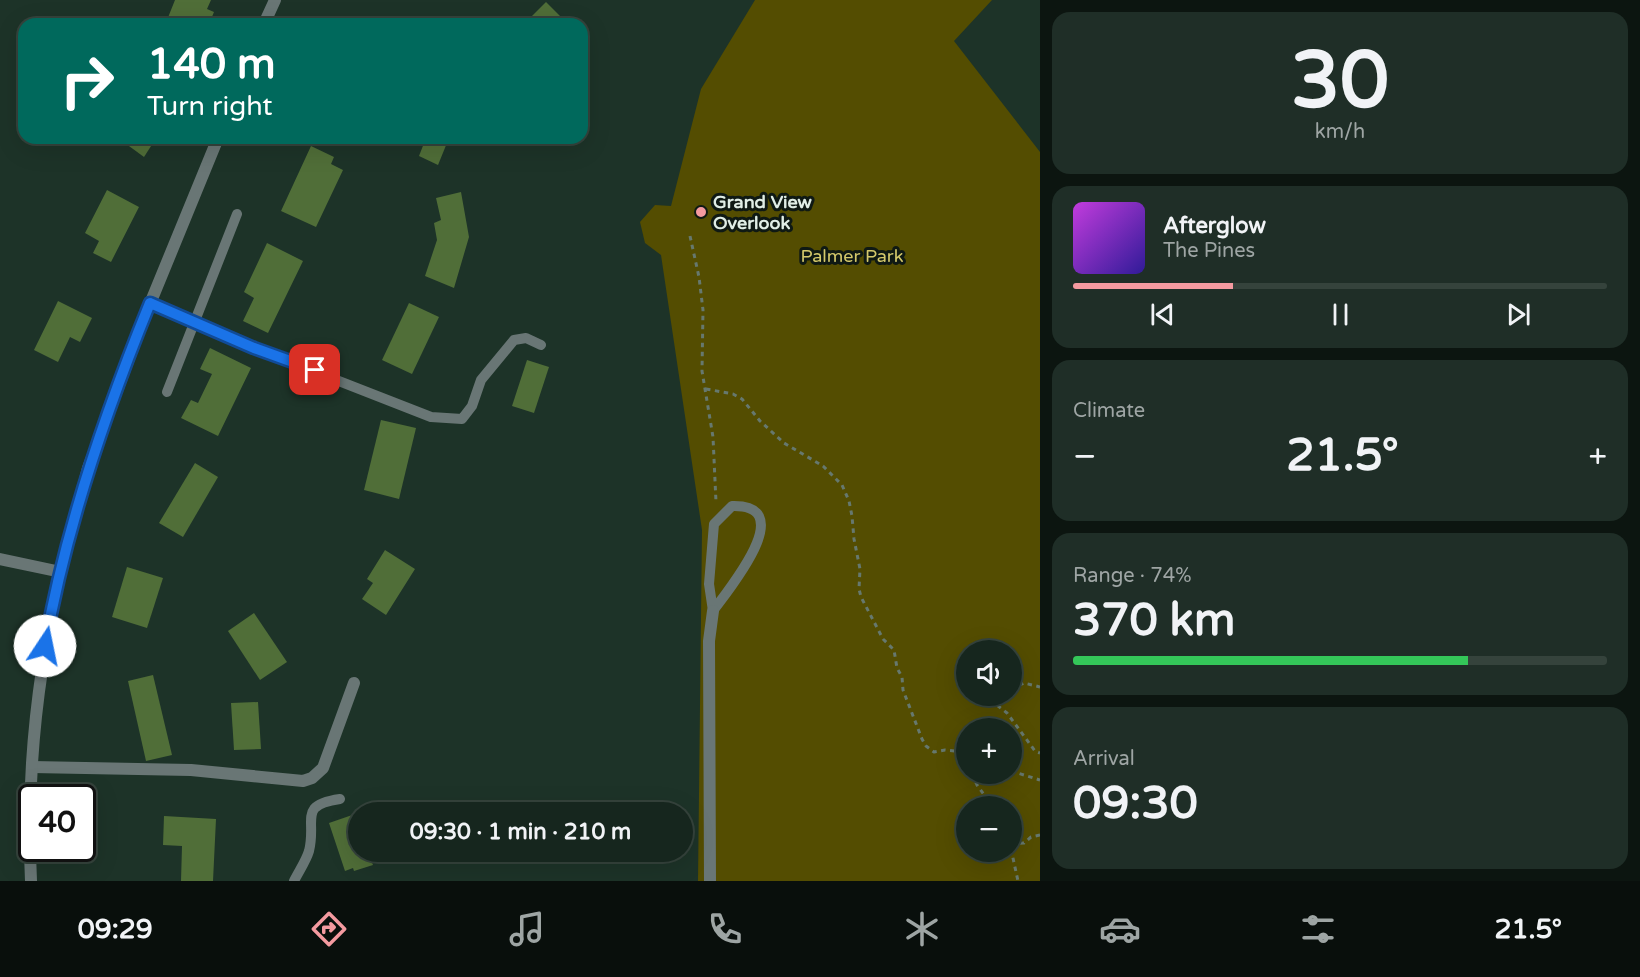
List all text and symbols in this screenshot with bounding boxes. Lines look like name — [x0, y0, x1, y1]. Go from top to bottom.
text: 30 — [1291, 34, 1389, 128]
text: 140 m — [147, 39, 276, 90]
icon: right — [48, 42, 126, 120]
text: Turn right — [147, 90, 273, 123]
text: km/h — [1315, 120, 1365, 144]
place label: Grand View Overlook — [713, 191, 813, 234]
marker: Grand View Overlook — [694, 205, 708, 219]
text: Afterglow — [1163, 213, 1266, 239]
text: The Pines — [1163, 239, 1255, 263]
park label: Palmer Park — [801, 245, 904, 267]
icon: previous — [1146, 298, 1179, 331]
icon: pause — [1324, 298, 1357, 331]
icon: next — [1502, 298, 1535, 331]
pin — [289, 344, 340, 395]
icon: arrive — [298, 353, 331, 386]
text: Climate — [1073, 399, 1145, 423]
text: 21.5° — [1286, 429, 1399, 483]
text: − — [1073, 437, 1097, 476]
text: + — [1588, 437, 1607, 476]
text: Range · 74% — [1073, 564, 1192, 588]
text: 370 km — [1073, 594, 1235, 648]
position arrow — [13, 614, 77, 678]
map controls — [956, 640, 1022, 862]
button: sound — [956, 640, 1022, 706]
button: + — [956, 718, 1022, 784]
text: Arrival — [1073, 747, 1135, 771]
text: 09:30 — [1073, 777, 1198, 831]
speed limit sign: 40 — [18, 784, 96, 862]
button: − — [956, 796, 1022, 862]
text: 09:30 · 1 min · 210 m — [410, 819, 631, 845]
icon: directions — [308, 908, 350, 950]
icon: music — [506, 908, 548, 950]
icon: phone — [704, 908, 746, 950]
icon: climate — [901, 908, 943, 950]
icon: car — [1099, 908, 1141, 950]
icon: filters — [1297, 908, 1339, 950]
text: 09:29 — [78, 913, 153, 946]
text: 21.5° — [1495, 913, 1562, 946]

